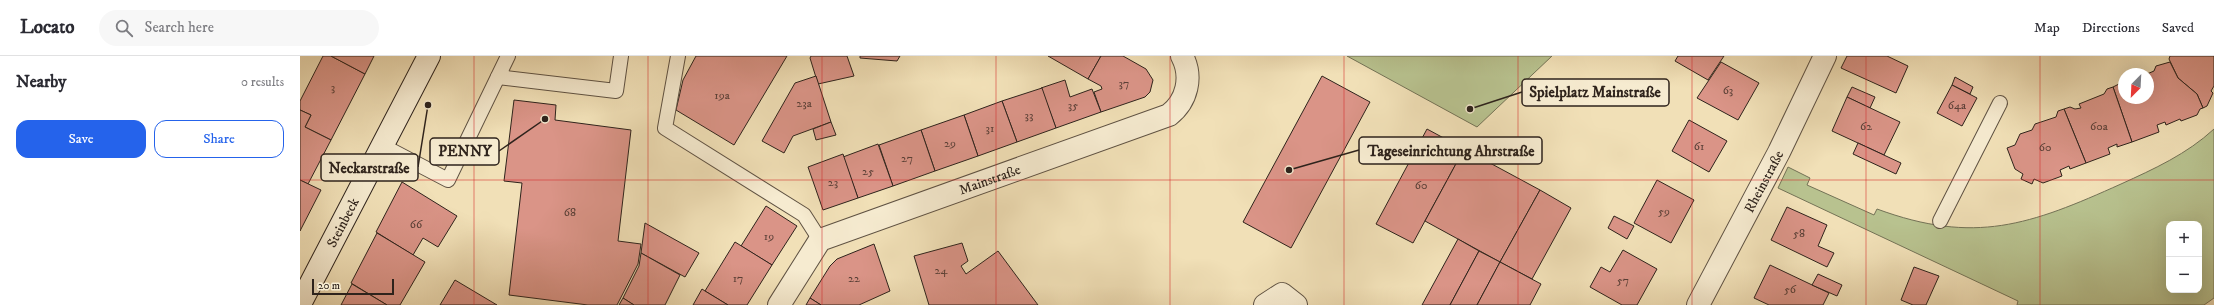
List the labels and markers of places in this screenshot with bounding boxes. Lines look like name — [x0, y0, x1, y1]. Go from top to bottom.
callout: Spielplatz Mainstraße — [1522, 79, 1669, 106]
callout: Tageseinrichtung Ahrstraße — [1359, 137, 1542, 164]
callout: PENNY — [430, 138, 499, 165]
callout: Neckarstraße — [321, 154, 418, 181]

